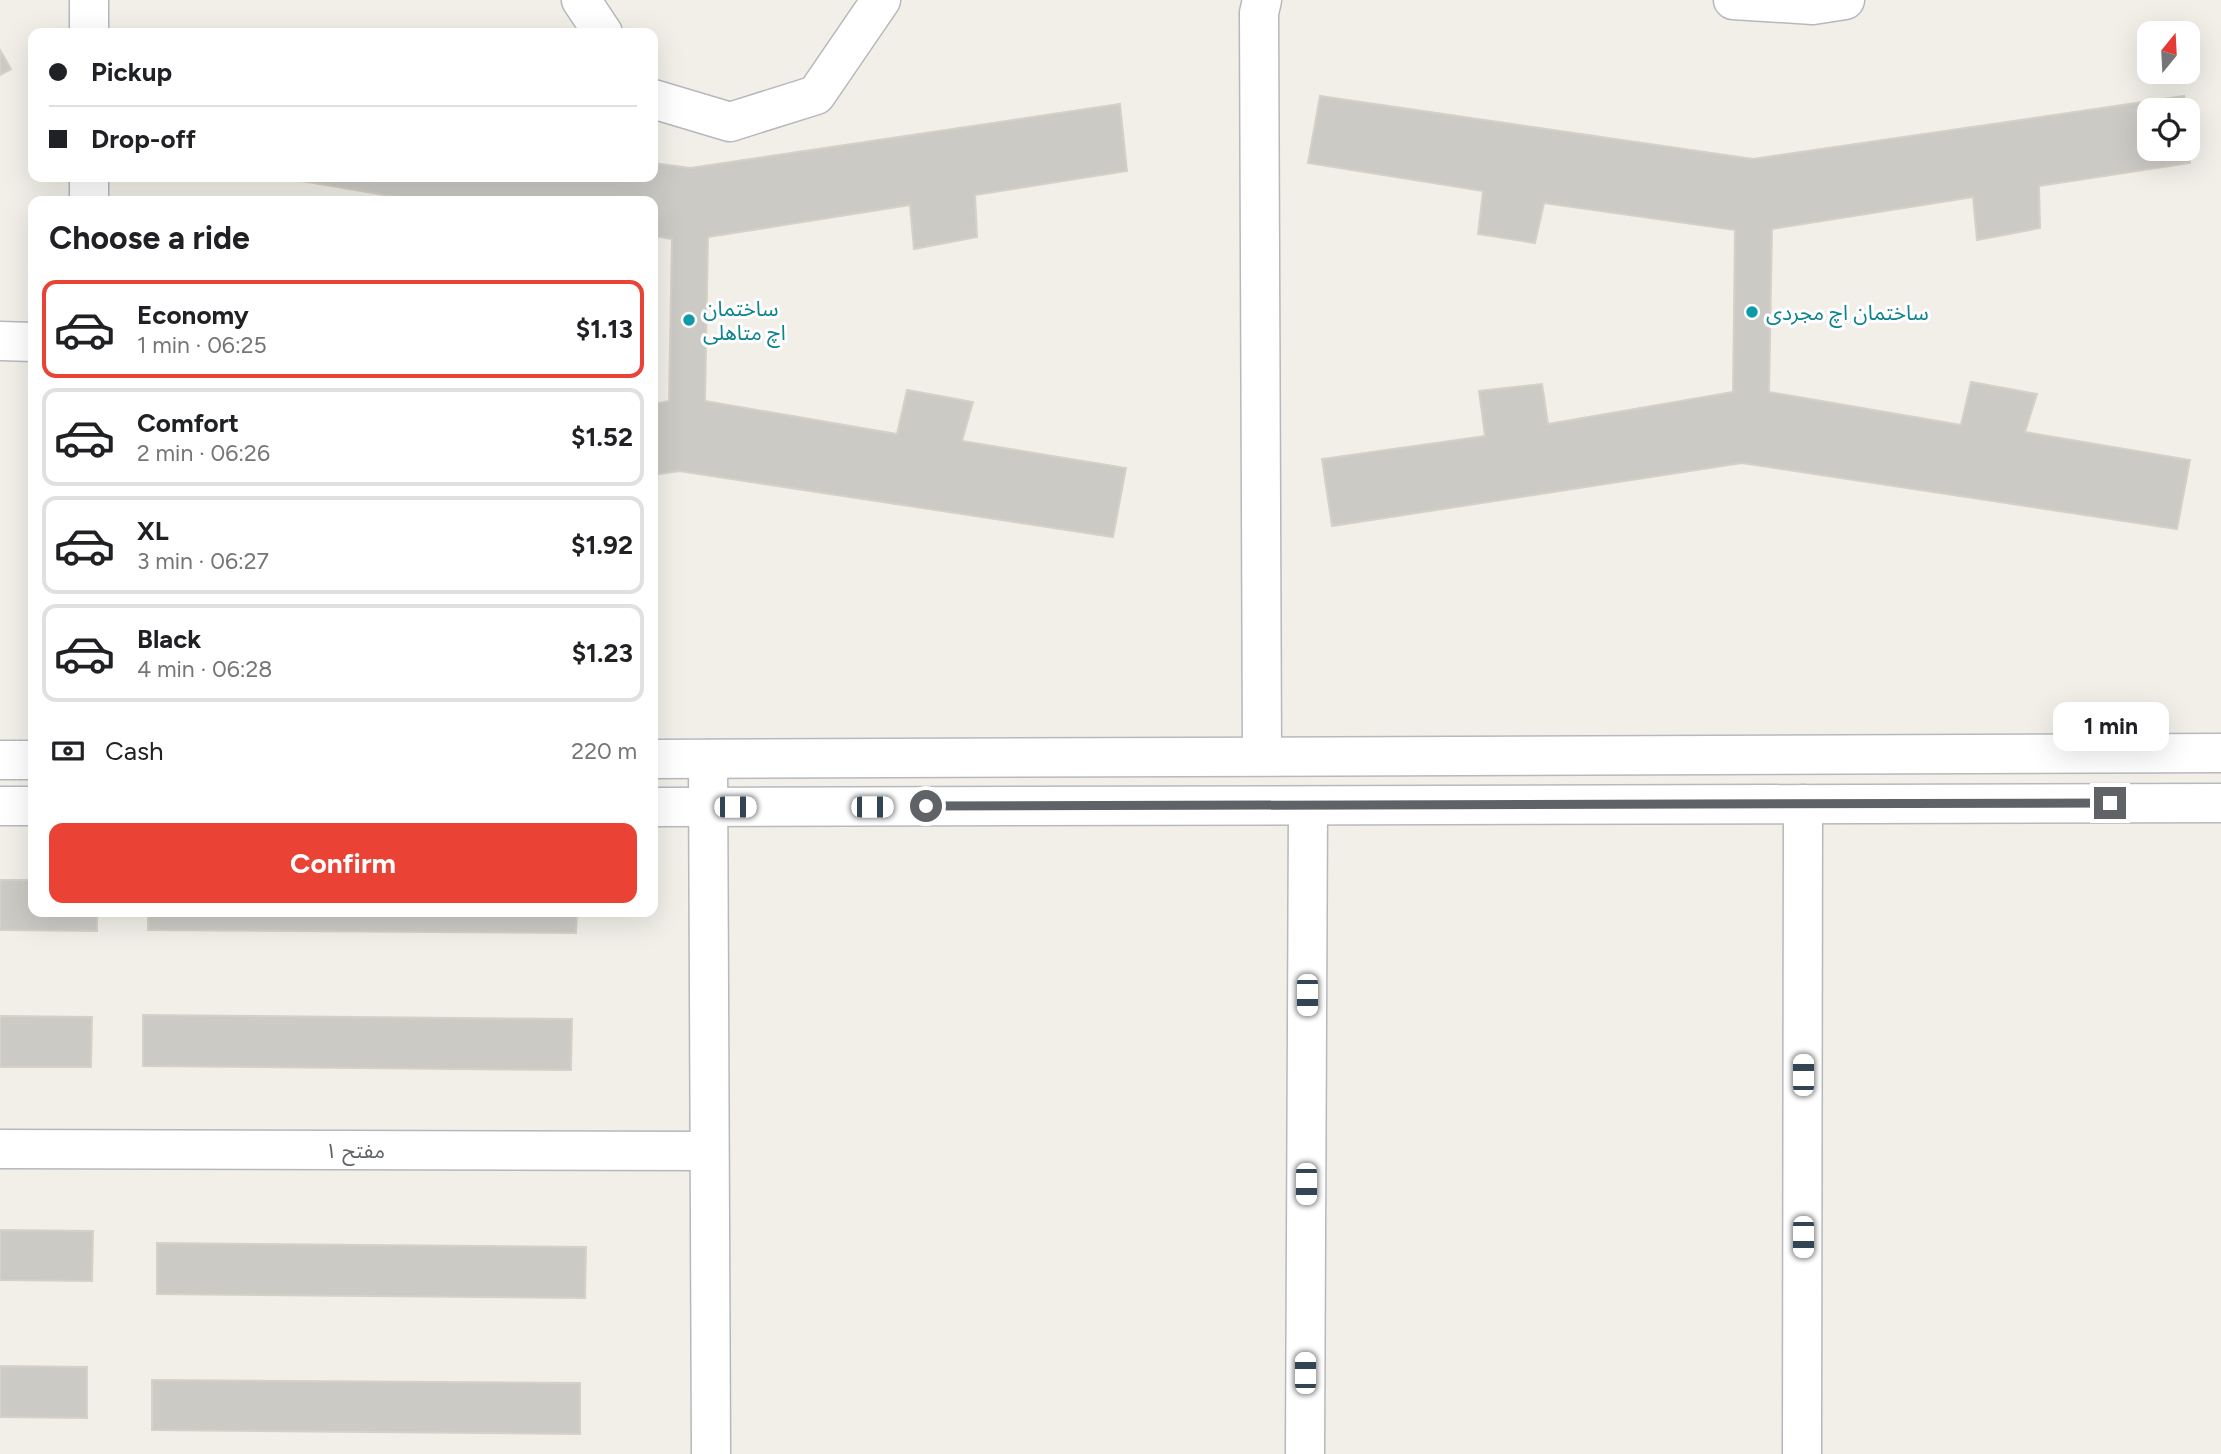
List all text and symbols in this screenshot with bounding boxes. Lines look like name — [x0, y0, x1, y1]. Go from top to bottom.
north arrow — [2137, 21, 2200, 84]
map controls — [2137, 21, 2200, 161]
text: Pickup — [91, 56, 172, 88]
button: locate — [2137, 98, 2200, 161]
text: Drop-off — [91, 123, 196, 155]
text: Choose a ride — [49, 219, 250, 257]
place label: ساختمان اچ متاهلی — [703, 296, 786, 348]
icon: car — [53, 298, 116, 361]
text: Economy — [137, 299, 249, 331]
place label: ساختمان اچ مجردی — [1766, 300, 1929, 328]
marker: ساختمان اچ مجردی — [1744, 304, 1760, 320]
marker: ساختمان اچ متاهلی — [681, 312, 697, 328]
text: $1.13 — [576, 313, 633, 345]
text: 1 min · 06:25 — [137, 331, 267, 359]
icon: car — [53, 406, 116, 469]
text: Comfort — [137, 407, 239, 439]
text: $1.52 — [571, 421, 633, 453]
text: 2 min · 06:26 — [137, 439, 270, 467]
icon: car — [53, 514, 116, 577]
text: XL — [137, 515, 169, 547]
text: $1.92 — [571, 529, 633, 561]
text: 3 min · 06:27 — [137, 547, 269, 575]
icon: car — [53, 622, 116, 685]
text: Black — [137, 623, 201, 655]
text: $1.23 — [572, 637, 633, 669]
text: 4 min · 06:28 — [137, 655, 272, 683]
callout: 1 min — [2052, 702, 2168, 750]
text: 1 min — [2084, 712, 2138, 740]
icon: cash — [49, 732, 87, 770]
text: Cash — [105, 735, 164, 767]
text: 220 m — [571, 737, 637, 765]
route end — [2094, 787, 2126, 819]
route start — [910, 790, 942, 822]
car — [715, 797, 757, 818]
car — [852, 797, 894, 818]
button: Confirm — [49, 823, 637, 903]
car — [1297, 974, 1318, 1016]
car — [1793, 1054, 1814, 1096]
street label: مفتح ۱ — [325, 1138, 385, 1166]
car — [1296, 1163, 1317, 1205]
car — [1793, 1216, 1814, 1258]
car — [1295, 1352, 1316, 1394]

